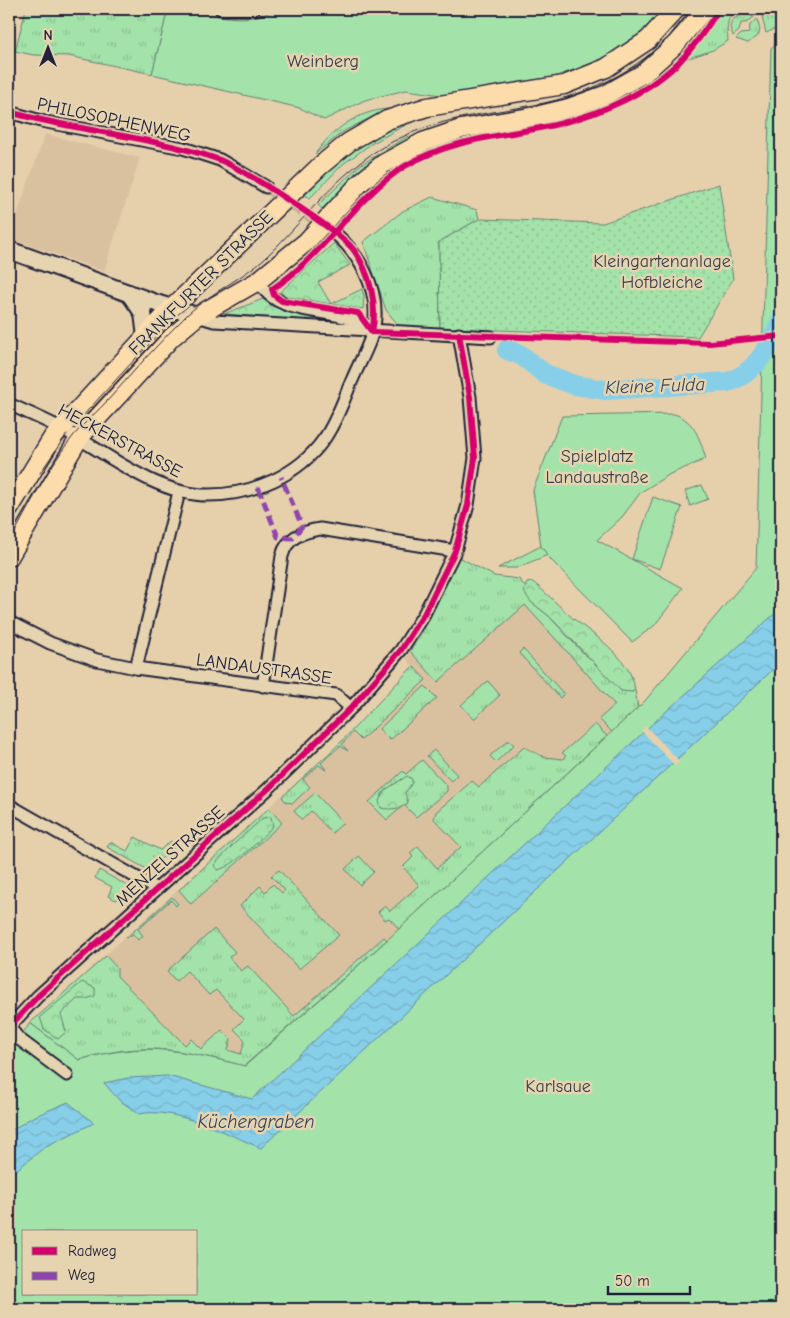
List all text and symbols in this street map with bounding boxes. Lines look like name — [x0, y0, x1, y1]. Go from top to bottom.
north arrow — [22, 22, 72, 72]
text: N — [43, 27, 53, 44]
park label: Weinberg — [287, 51, 359, 72]
street label: PHILOSOPHENWEG — [35, 93, 193, 147]
street label: FRANKFURTER STRASSE — [125, 206, 278, 359]
park label: Kleingartenanlage Hofbleiche — [593, 251, 731, 293]
water label: Kleine Fulda — [605, 373, 706, 399]
street label: HECKERSTRASSE — [54, 399, 186, 483]
park label: Spielplatz Landaustraße — [545, 446, 649, 488]
street label: LANDAUSTRASSE — [195, 649, 333, 689]
street label: MENZELSTRASSE — [111, 801, 229, 910]
park label: Karlsaue — [525, 1076, 591, 1097]
water label: Küchengraben — [197, 1111, 315, 1133]
legend — [22, 1230, 198, 1296]
text: Radweg — [68, 1242, 117, 1260]
scale bar — [608, 1263, 690, 1295]
text: Weg — [68, 1266, 95, 1284]
text: 50 m — [615, 1272, 650, 1290]

